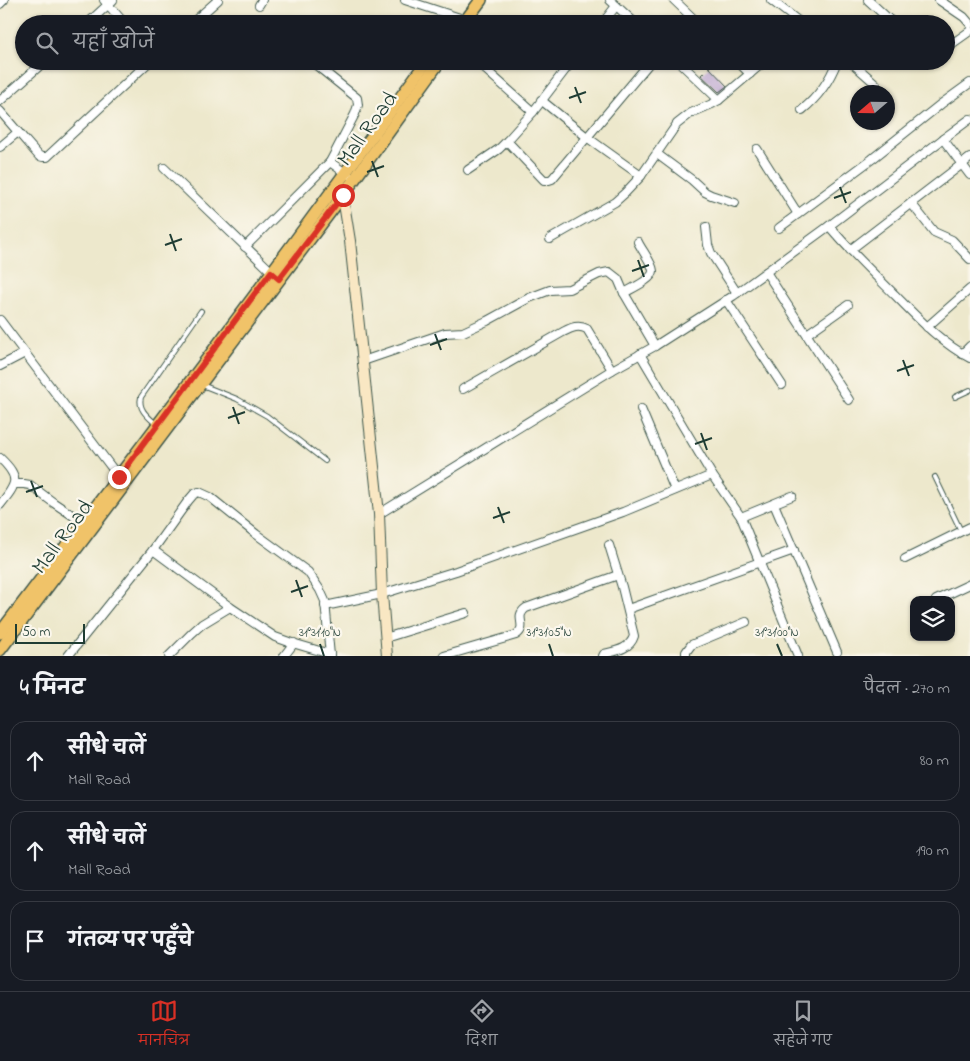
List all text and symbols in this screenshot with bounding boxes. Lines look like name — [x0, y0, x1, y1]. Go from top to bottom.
search box — [15, 15, 955, 70]
icon: search — [33, 29, 61, 57]
text: यहाँ खोजें — [73, 30, 155, 57]
north arrow — [850, 85, 895, 130]
street label: Mall Road — [330, 86, 407, 174]
route start — [332, 184, 355, 207]
route end — [108, 466, 131, 489]
street label: Mall Road — [25, 494, 102, 582]
map controls — [910, 596, 955, 641]
button: layers — [910, 596, 955, 641]
scale bar — [15, 621, 85, 644]
text: 50 m — [22, 622, 50, 643]
text: 31°31'10"N — [299, 624, 341, 642]
text: 31°31'05"N — [527, 624, 571, 642]
text: 31°31'00"N — [755, 624, 799, 642]
text: 4 मिनट — [20, 674, 85, 704]
text: पैदल · 270 m — [864, 677, 950, 701]
text: सीधे चलें — [68, 736, 146, 763]
icon: ahead — [21, 747, 49, 775]
text: 80 m — [920, 749, 949, 773]
text: Mall Road — [68, 768, 131, 792]
text: सीधे चलें — [68, 826, 146, 853]
icon: ahead — [21, 837, 49, 865]
text: 190 m — [916, 839, 949, 863]
text: Mall Road — [68, 858, 131, 882]
icon: arrive — [21, 927, 49, 955]
text: गंतव्य पर पहुँचे — [68, 928, 193, 955]
tab: मानचित्र — [138, 997, 189, 1056]
tab: दिशा — [466, 997, 498, 1056]
tab: सहेजे गए — [774, 997, 832, 1056]

